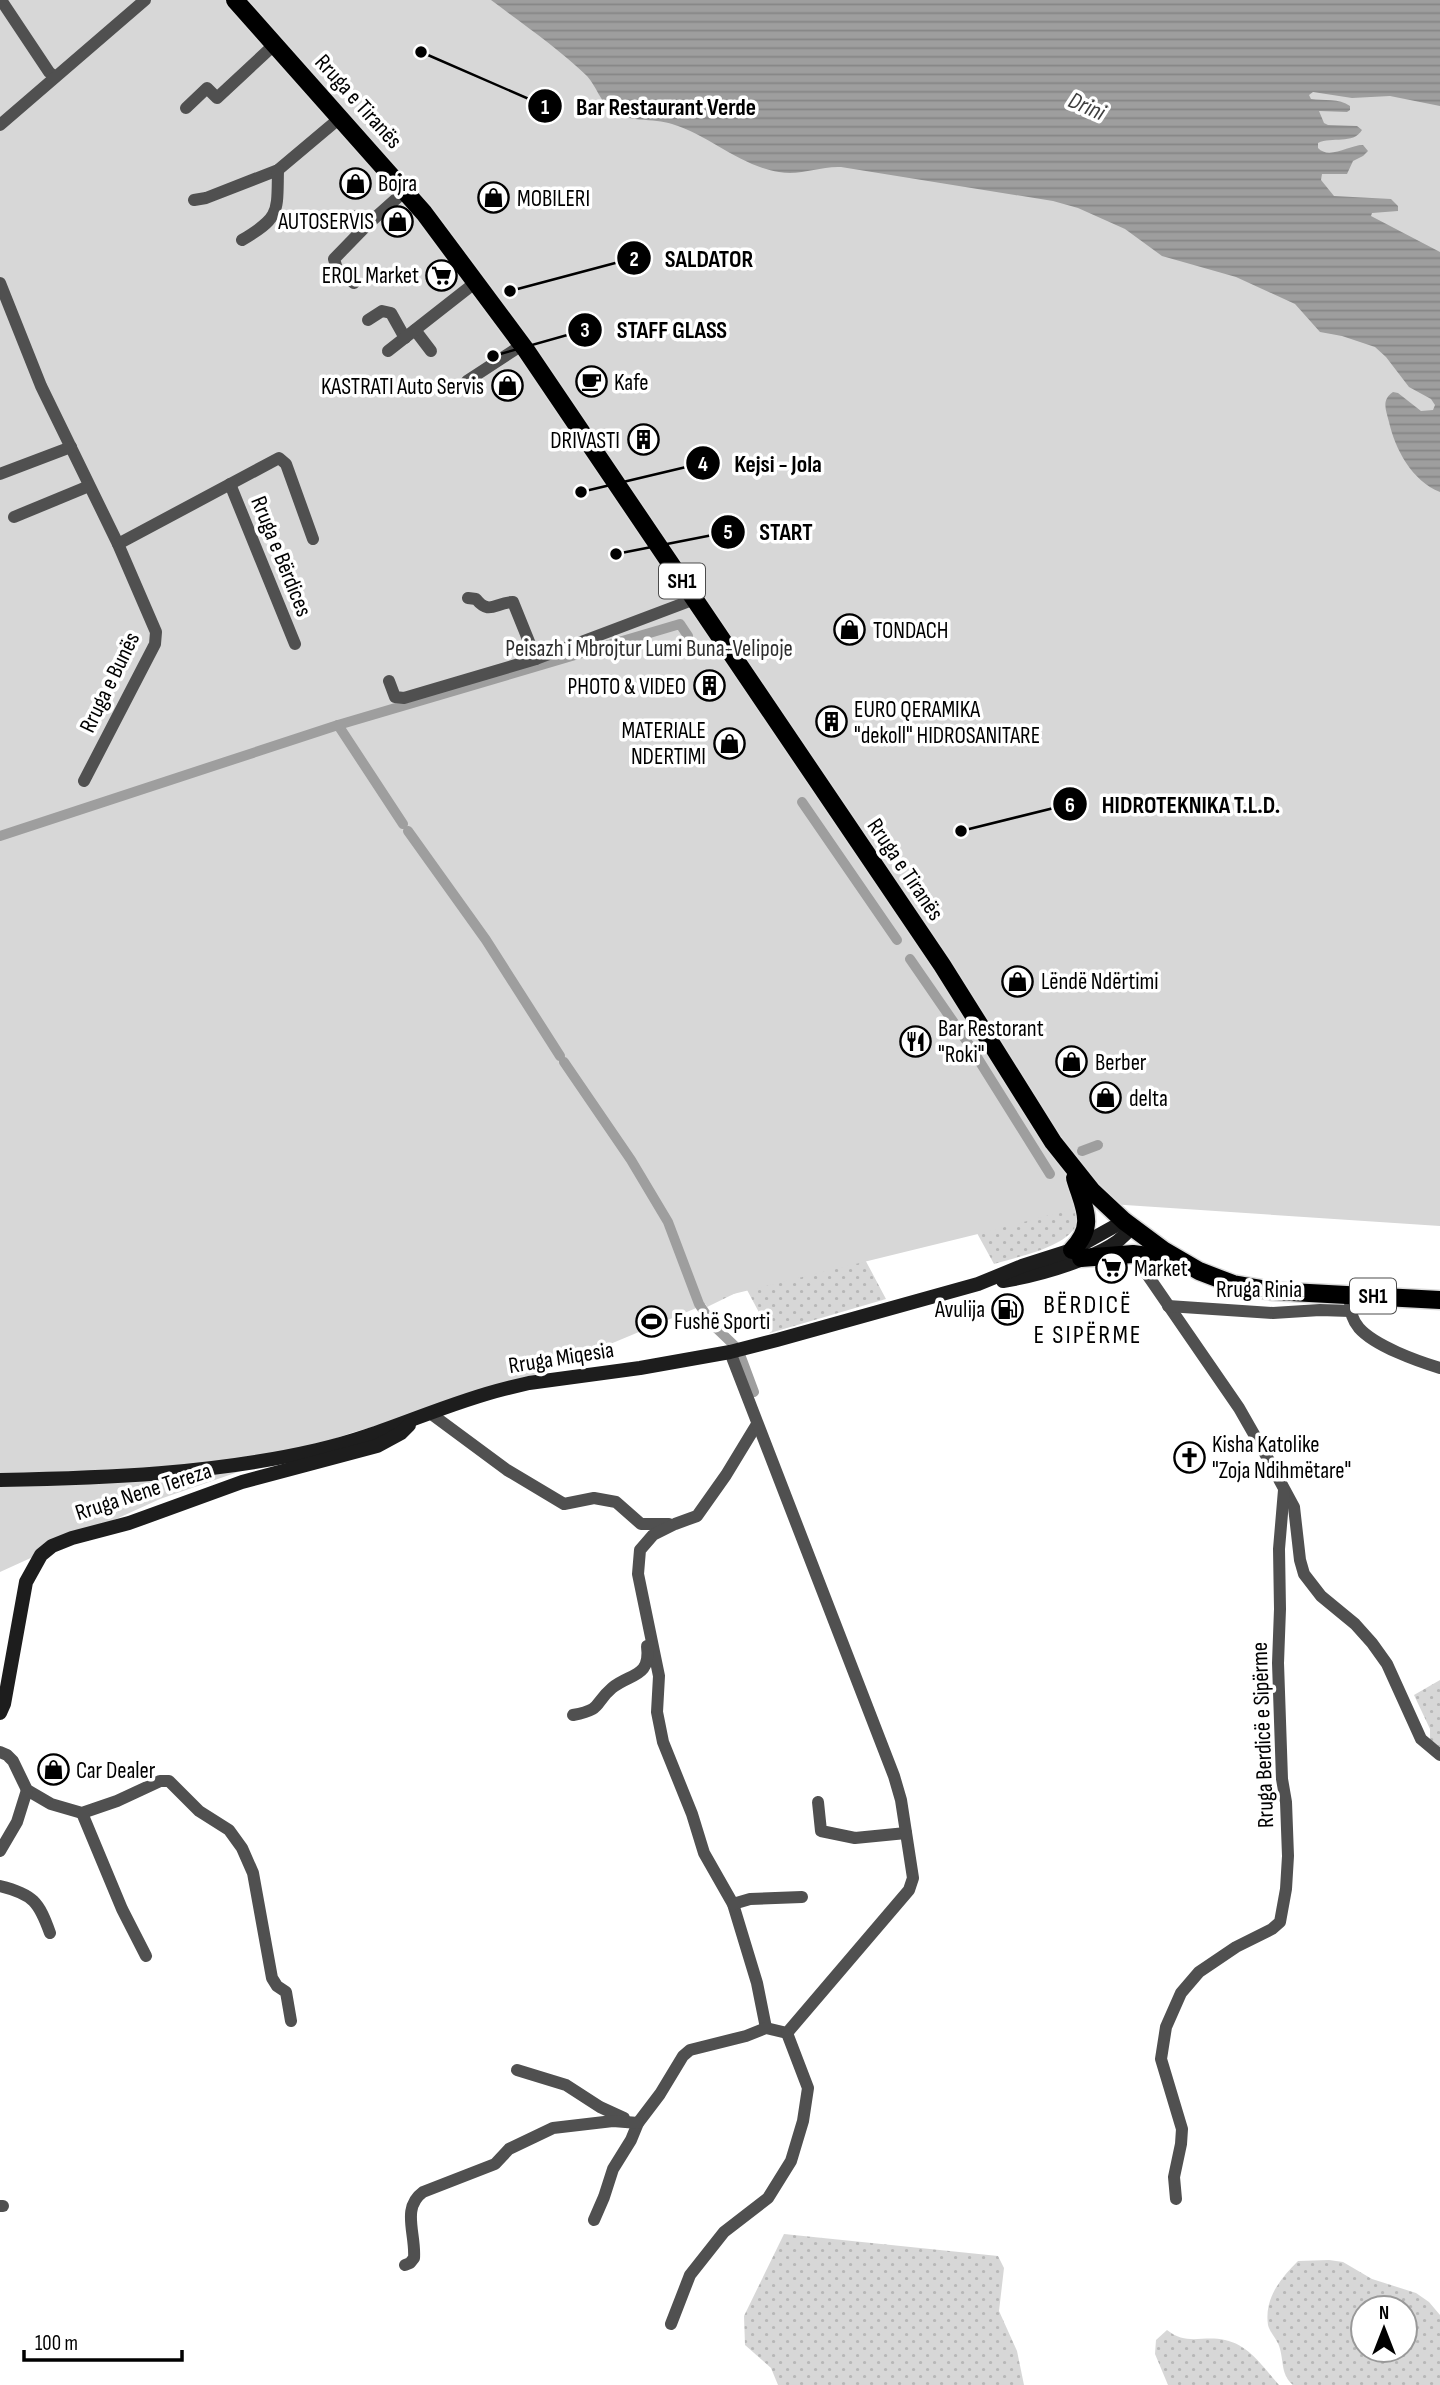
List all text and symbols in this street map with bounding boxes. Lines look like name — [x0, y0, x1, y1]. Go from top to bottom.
street label: Rruga e Tiranës — [309, 49, 408, 155]
callout: Bar Restaurant Verde — [527, 84, 770, 129]
water label: Drini — [1064, 86, 1110, 128]
text: Bar Restaurant Verde — [576, 93, 756, 122]
text: 1 — [541, 95, 549, 120]
shop icon: Bojra — [338, 166, 372, 200]
place label: Bojra — [378, 170, 417, 198]
shop icon: MOBILERI — [477, 181, 511, 215]
place label: MOBILERI — [517, 185, 590, 213]
shop icon: AUTOSERVIS — [380, 204, 414, 238]
place label: AUTOSERVIS — [277, 208, 374, 236]
callout: SALDATOR — [616, 236, 767, 281]
text: SALDATOR — [665, 245, 753, 274]
text: 2 — [629, 247, 639, 272]
supermarket icon: EROL Market — [425, 258, 459, 292]
place label: EROL Market — [322, 262, 419, 290]
callout: STAFF GLASS — [567, 308, 741, 353]
text: STAFF GLASS — [617, 316, 727, 345]
text: 3 — [580, 318, 590, 343]
cafe icon: Kafe — [574, 365, 608, 399]
shop icon: KASTRATI Auto Servis — [490, 369, 524, 403]
place label: Kafe — [614, 369, 649, 397]
place label: KASTRATI Auto Servis — [321, 373, 484, 401]
building icon: DRIVASTI — [626, 423, 660, 457]
place label: DRIVASTI — [550, 427, 620, 455]
callout: Kejsi - Jola — [686, 441, 836, 486]
text: Kejsi - Jola — [734, 450, 822, 479]
text: 4 — [698, 452, 708, 477]
street label: Rruga e Bërdices — [244, 492, 318, 621]
callout: START — [710, 509, 827, 554]
text: START — [759, 518, 813, 547]
text: 5 — [723, 520, 733, 545]
road number: SH1 — [659, 564, 705, 598]
shop icon: TONDACH — [833, 613, 867, 647]
place label: TONDACH — [873, 617, 949, 645]
street label: Rruga e Bunës — [74, 628, 146, 737]
park label: Peisazh i Mbrojtur Lumi Buna-Velipoje — [505, 635, 793, 663]
building icon: PHOTO & VIDEO — [692, 669, 726, 703]
place label: PHOTO & VIDEO — [568, 673, 686, 701]
place label: EURO QERAMIKA "dekoll" HIDROSANITARE — [854, 696, 1040, 750]
building icon: EURO QERAMIKA "dekoll" HIDROSANITARE — [814, 705, 848, 739]
place label: MATERIALE NDERTIMI — [622, 717, 706, 771]
shop icon: MATERIALE NDERTIMI — [712, 726, 746, 760]
callout: HIDROTEKNIKA T.L.D. — [1053, 782, 1294, 827]
text: HIDROTEKNIKA T.L.D. — [1102, 791, 1280, 820]
text: 6 — [1065, 793, 1075, 818]
street label: Rruga e Tiranës — [861, 813, 950, 926]
shop icon: Lëndë Ndërtimi — [1001, 964, 1035, 998]
place label: Lëndë Ndërtimi — [1041, 968, 1159, 996]
place label: Bar Restorant "Roki" — [938, 1015, 1044, 1069]
restaurant icon: Bar Restorant "Roki" — [898, 1024, 932, 1058]
shop icon: Berber — [1055, 1045, 1089, 1079]
place label: Berber — [1095, 1049, 1147, 1077]
shop icon: delta — [1089, 1081, 1123, 1115]
place label: delta — [1129, 1085, 1168, 1113]
supermarket icon: Market — [1094, 1251, 1128, 1285]
place label: Market — [1134, 1255, 1188, 1283]
street label: Rruga Rinia — [1216, 1276, 1302, 1304]
road number: SH1 — [1350, 1278, 1396, 1314]
district label: BËRDICË E SIPËRME — [1033, 1290, 1143, 1351]
fuel station icon: Avulija — [991, 1292, 1025, 1326]
place label: Avulija — [934, 1296, 985, 1324]
sports icon: Fushë Sporti — [634, 1304, 668, 1338]
place label: Fushë Sporti — [674, 1308, 770, 1336]
street label: Rruga Miqesia — [506, 1336, 616, 1380]
place label: Kisha Katolike "Zoja Ndihmëtare" — [1212, 1431, 1351, 1485]
church icon: Kisha Katolike "Zoja Ndihmëtare" — [1172, 1440, 1206, 1474]
street label: Rruga Nene Tereza — [72, 1457, 215, 1527]
street label: Rruga Berdicë e Sipërme — [1246, 1641, 1280, 1829]
shop icon: Car Dealer — [36, 1753, 70, 1787]
place label: Car Dealer — [76, 1757, 156, 1785]
north arrow — [1349, 2294, 1419, 2364]
text: N — [1379, 2302, 1389, 2325]
scale bar — [24, 2318, 182, 2362]
text: 100 m — [35, 2331, 78, 2356]

